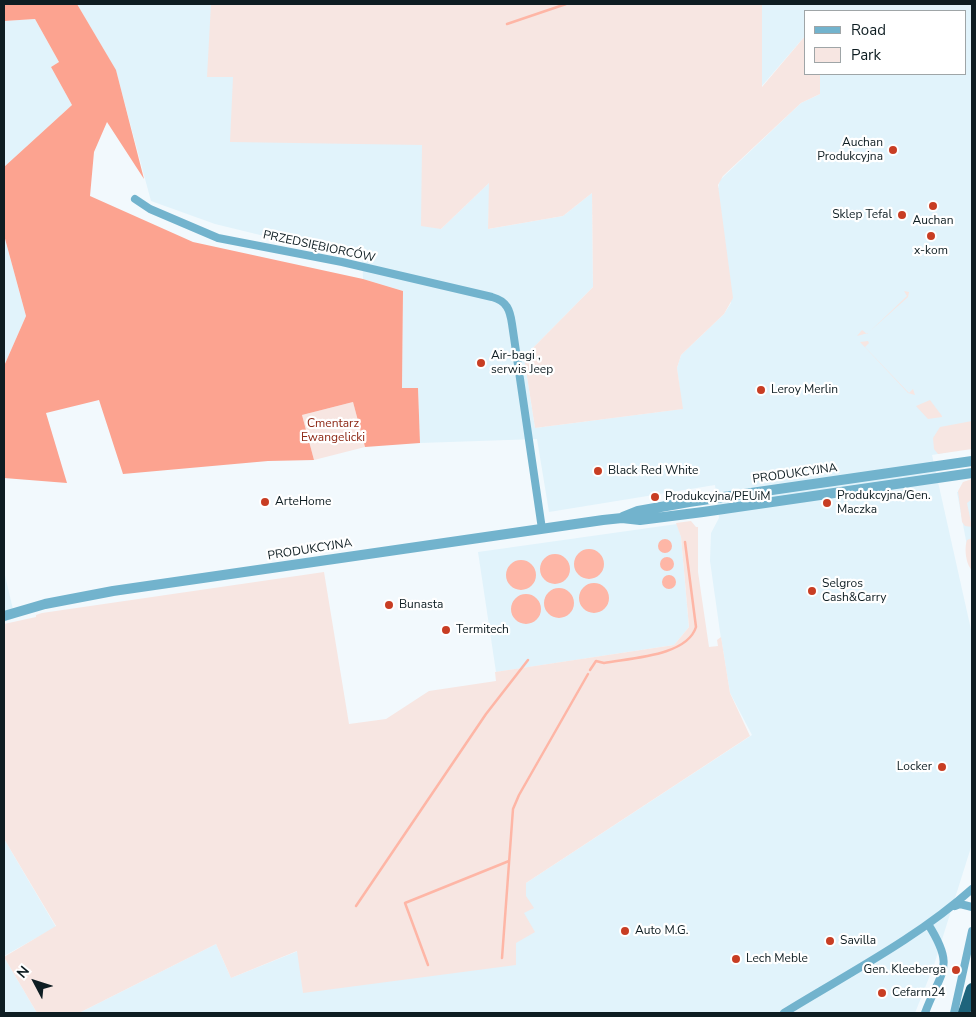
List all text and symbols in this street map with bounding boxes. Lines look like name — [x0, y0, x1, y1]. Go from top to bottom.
legend — [804, 10, 966, 75]
text: Road — [851, 20, 886, 40]
text: Park — [851, 45, 881, 65]
place label: Auchan Produkcyjna — [817, 136, 883, 164]
marker: Auchan Produkcyjna — [887, 144, 899, 156]
marker: Auchan — [927, 200, 939, 212]
place label: Sklep Tefal — [832, 208, 892, 222]
marker: Sklep Tefal — [896, 209, 908, 221]
place label: Auchan — [912, 214, 954, 228]
street label: PRZEDSIĘBIORCÓW — [262, 228, 376, 266]
marker: x-kom — [925, 230, 937, 242]
place label: x-kom — [914, 244, 948, 258]
place label: Air-bagi , serwis Jeep — [491, 349, 553, 377]
marker: Air-bagi , serwis Jeep — [475, 357, 487, 369]
place label: Leroy Merlin — [771, 383, 838, 397]
marker: Leroy Merlin — [755, 384, 767, 396]
park label: Cmentarz Ewangelicki — [301, 417, 365, 445]
street label: PRODUKCYJNA — [752, 461, 838, 487]
place label: Black Red White — [608, 464, 698, 478]
marker: Black Red White — [592, 465, 604, 477]
place label: Produkcyjna/Gen. Maczka — [837, 489, 931, 517]
place label: Produkcyjna/PEUiM — [665, 490, 770, 504]
marker: Produkcyjna/PEUiM — [649, 491, 661, 503]
place label: ArteHome — [275, 495, 331, 509]
marker: ArteHome — [259, 496, 271, 508]
marker: Produkcyjna/Gen. Maczka — [821, 497, 833, 509]
street label: PRODUKCYJNA — [267, 536, 353, 564]
place label: Selgros Cash&Carry — [822, 577, 887, 605]
marker: Selgros Cash&Carry — [806, 585, 818, 597]
place label: Bunasta — [399, 598, 443, 612]
marker: Bunasta — [383, 599, 395, 611]
place label: Termitech — [456, 623, 509, 637]
marker: Termitech — [440, 624, 452, 636]
place label: Locker — [897, 760, 932, 774]
marker: Locker — [936, 761, 948, 773]
place label: Auto M.G. — [635, 924, 688, 938]
marker: Auto M.G. — [619, 925, 631, 937]
place label: Savilla — [840, 934, 876, 948]
marker: Savilla — [824, 935, 836, 947]
place label: Lech Meble — [746, 952, 808, 966]
marker: Lech Meble — [730, 953, 742, 965]
north arrow — [10, 957, 60, 1007]
text: N — [12, 962, 34, 982]
place label: Gen. Kleeberga — [864, 963, 946, 977]
marker: Gen. Kleeberga — [950, 964, 962, 976]
place label: Cefarm24 — [892, 986, 945, 1000]
marker: Cefarm24 — [876, 987, 888, 999]

